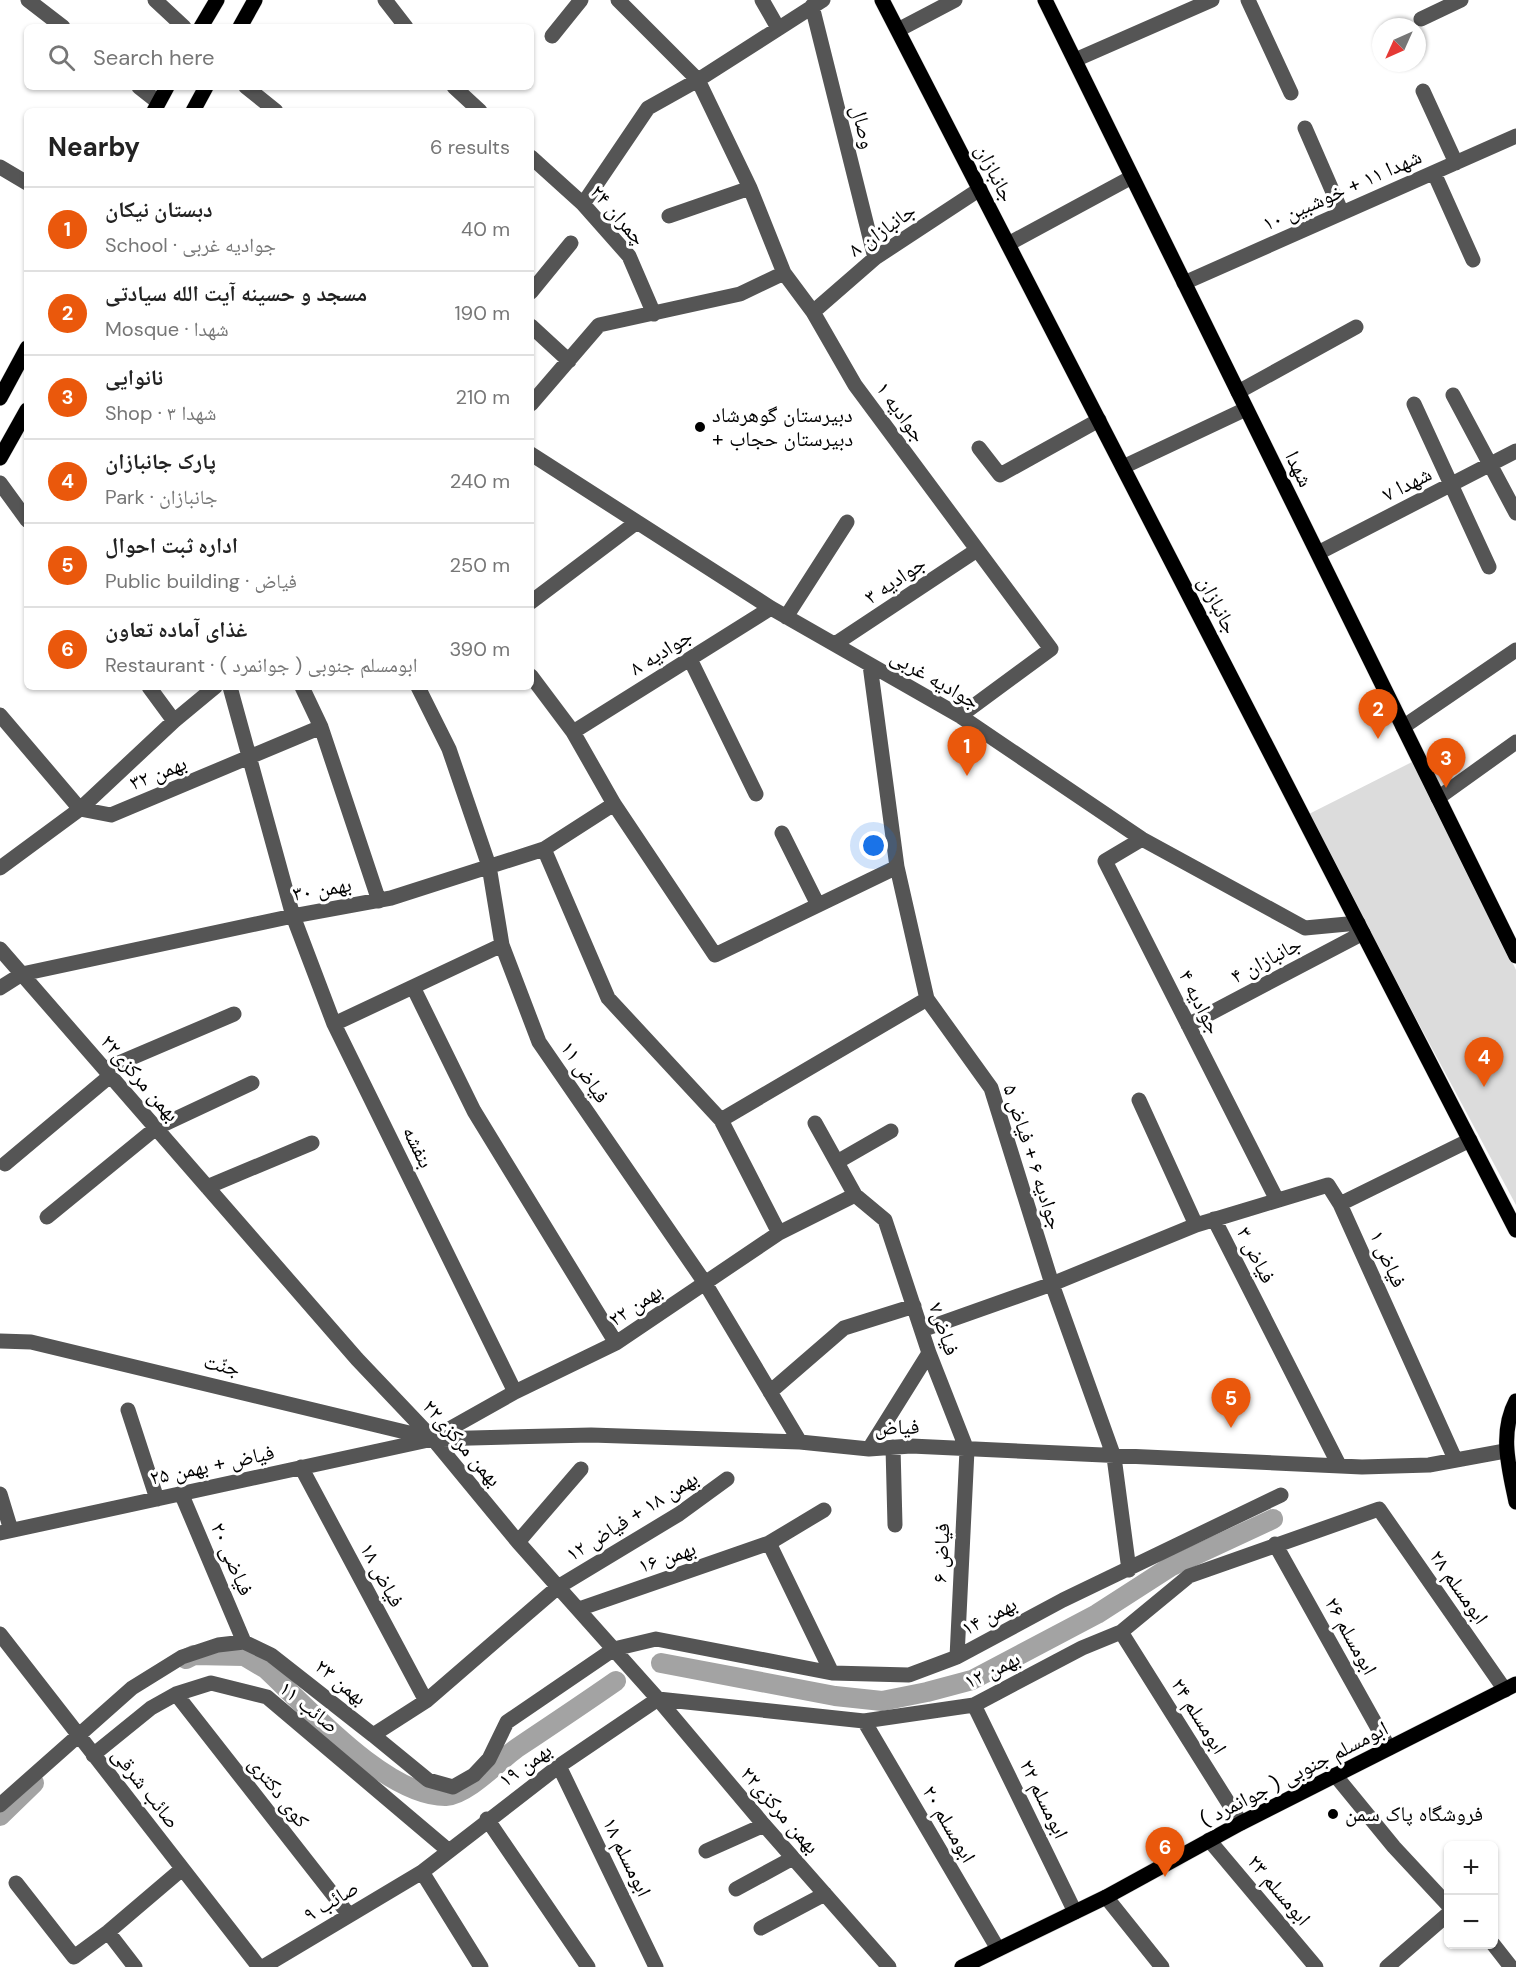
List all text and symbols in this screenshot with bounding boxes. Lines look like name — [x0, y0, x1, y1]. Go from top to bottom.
north arrow — [1372, 18, 1426, 72]
search box — [24, 24, 534, 90]
icon: search — [45, 41, 78, 74]
text: Search here — [93, 43, 214, 72]
street label: وصال — [844, 102, 882, 152]
text: Nearby — [48, 130, 140, 164]
text: 6 results — [430, 134, 510, 160]
street label: جانبازان — [969, 139, 1021, 207]
street label: شهدا ۱۱ + خوشبین ۱۰ — [1258, 142, 1426, 238]
street label: چمران ۲۴ — [584, 179, 652, 251]
text: دبستان نیکان — [105, 195, 213, 224]
street label: جانبازان ۸ — [843, 197, 921, 263]
text: 1 — [64, 216, 71, 242]
text: 40 m — [461, 216, 510, 242]
text: School · جوادیه غربی — [105, 232, 276, 258]
text: مسجد و حسینه آیت الله سیادتی — [105, 279, 367, 308]
text: 2 — [62, 300, 73, 326]
text: 190 m — [454, 300, 510, 326]
text: Mosque · شهدا — [105, 316, 229, 342]
text: نانوایی — [105, 363, 163, 392]
street label: جوادیه ۱ — [870, 376, 932, 448]
text: 3 — [61, 384, 74, 410]
text: 210 m — [455, 384, 510, 410]
text: Shop · شهدا ۳ — [105, 400, 216, 426]
place label: دبیرستان گوهرشاد + دبیرستان حجاب — [712, 401, 853, 453]
marker: دبیرستان گوهرشاد + دبیرستان حجاب — [693, 420, 707, 434]
street label: شهدا — [1278, 446, 1320, 492]
text: پارک جانبازان — [105, 447, 216, 476]
street label: شهدا ۷ — [1378, 460, 1436, 508]
text: 4 — [61, 468, 74, 494]
text: 240 m — [450, 468, 510, 494]
text: Park · جانبازان — [105, 484, 218, 510]
text: اداره ثبت احوال — [105, 531, 238, 560]
street label: جوادیه ۳ — [859, 549, 931, 611]
text: 5 — [61, 552, 74, 578]
text: 250 m — [449, 552, 510, 578]
text: Public building · فیاض — [105, 568, 297, 594]
street label: جانبازان — [1192, 571, 1244, 639]
text: غذای آماده تعاون — [105, 615, 248, 644]
street label: جوادیه ۸ — [624, 622, 698, 682]
text: 6 — [61, 636, 74, 662]
text: 390 m — [449, 636, 510, 662]
street label: جوادیه غربی — [885, 642, 985, 716]
text: Restaurant · ابومسلم جنوبی ( جوانمرد ) — [105, 652, 417, 678]
pin: 2 — [1358, 690, 1398, 739]
pin: 1 — [948, 726, 986, 776]
pin: 3 — [1426, 738, 1466, 788]
street label: بهمن ۳۲ — [125, 749, 191, 797]
your location — [859, 831, 888, 860]
street label: بهمن ۳۰ — [290, 870, 354, 908]
street label: جانبازان ۴ — [1226, 930, 1306, 990]
street label: جوادیه ۴ — [1172, 965, 1228, 1039]
street label: ۲۲بهمن مرکزی — [94, 1028, 186, 1128]
street label: فیاض ۱۱ — [554, 1036, 616, 1108]
pin: 4 — [1464, 1038, 1504, 1087]
street label: جوادیه ۶ + فیاض ۵ — [996, 1081, 1070, 1233]
street label: بنفشه — [396, 1121, 440, 1173]
street label: فیاض ۳ — [1230, 1222, 1282, 1288]
street label: فیاض ۱ — [1363, 1226, 1413, 1292]
street label: بهمن ۲۲ — [603, 1277, 667, 1333]
street label: فیاض۷ — [922, 1299, 966, 1359]
street label: جنّت — [201, 1347, 243, 1383]
pin: 5 — [1212, 1378, 1250, 1428]
street label: ۲۲بهمن مرکزی — [416, 1393, 508, 1493]
street label: فیاض — [874, 1413, 920, 1441]
street label: فیاض + بهمن ۲۵ — [147, 1438, 277, 1492]
street label: بهمن ۱۸ + فیاض ۱۲ — [561, 1464, 703, 1568]
street label: فیاضی ۲۰ — [204, 1518, 260, 1600]
street label: فیاض ۶ — [925, 1522, 957, 1584]
street label: بهمن ۱۶ — [634, 1534, 700, 1580]
street label: فیاض ۱۸ — [353, 1538, 411, 1612]
street label: ابومسلم ۲۸ — [1423, 1544, 1495, 1630]
street label: بهمن ۱۴ — [956, 1590, 1022, 1642]
street label: ابومسلم ۲۶ — [1318, 1592, 1384, 1680]
street label: بهمن ۱۲ — [959, 1644, 1025, 1696]
street label: بهمن ۲۳ — [309, 1652, 373, 1712]
street label: ابومسلم ۲۴ — [1165, 1673, 1233, 1759]
street label: صائب ۱۱ — [273, 1674, 345, 1740]
street label: ابومسلم جنوبی ( جوانمرد ) — [1195, 1714, 1393, 1834]
street label: بهمن ۱۹ — [493, 1736, 557, 1794]
street label: صائب شرقی — [105, 1742, 187, 1834]
street label: کوی دکتری — [242, 1750, 316, 1834]
street label: ابومسلم ۲۲ — [1013, 1755, 1075, 1843]
street label: ۲۲بهمن مرکزی — [734, 1760, 826, 1860]
street label: ابومسلم ۲۰ — [916, 1780, 982, 1868]
place label: فروشگاه پاک سمن — [1345, 1800, 1483, 1828]
marker: فروشگاه پاک سمن — [1326, 1807, 1340, 1821]
street label: ابومسلم ۱۸ — [596, 1813, 658, 1901]
pin: 6 — [1146, 1828, 1184, 1877]
map controls — [1444, 1841, 1498, 1949]
button: + — [1444, 1841, 1498, 1895]
street label: ابومسلم ۲۳ — [1241, 1849, 1317, 1931]
street label: صائب ۹ — [298, 1874, 364, 1928]
button: − — [1444, 1895, 1498, 1949]

